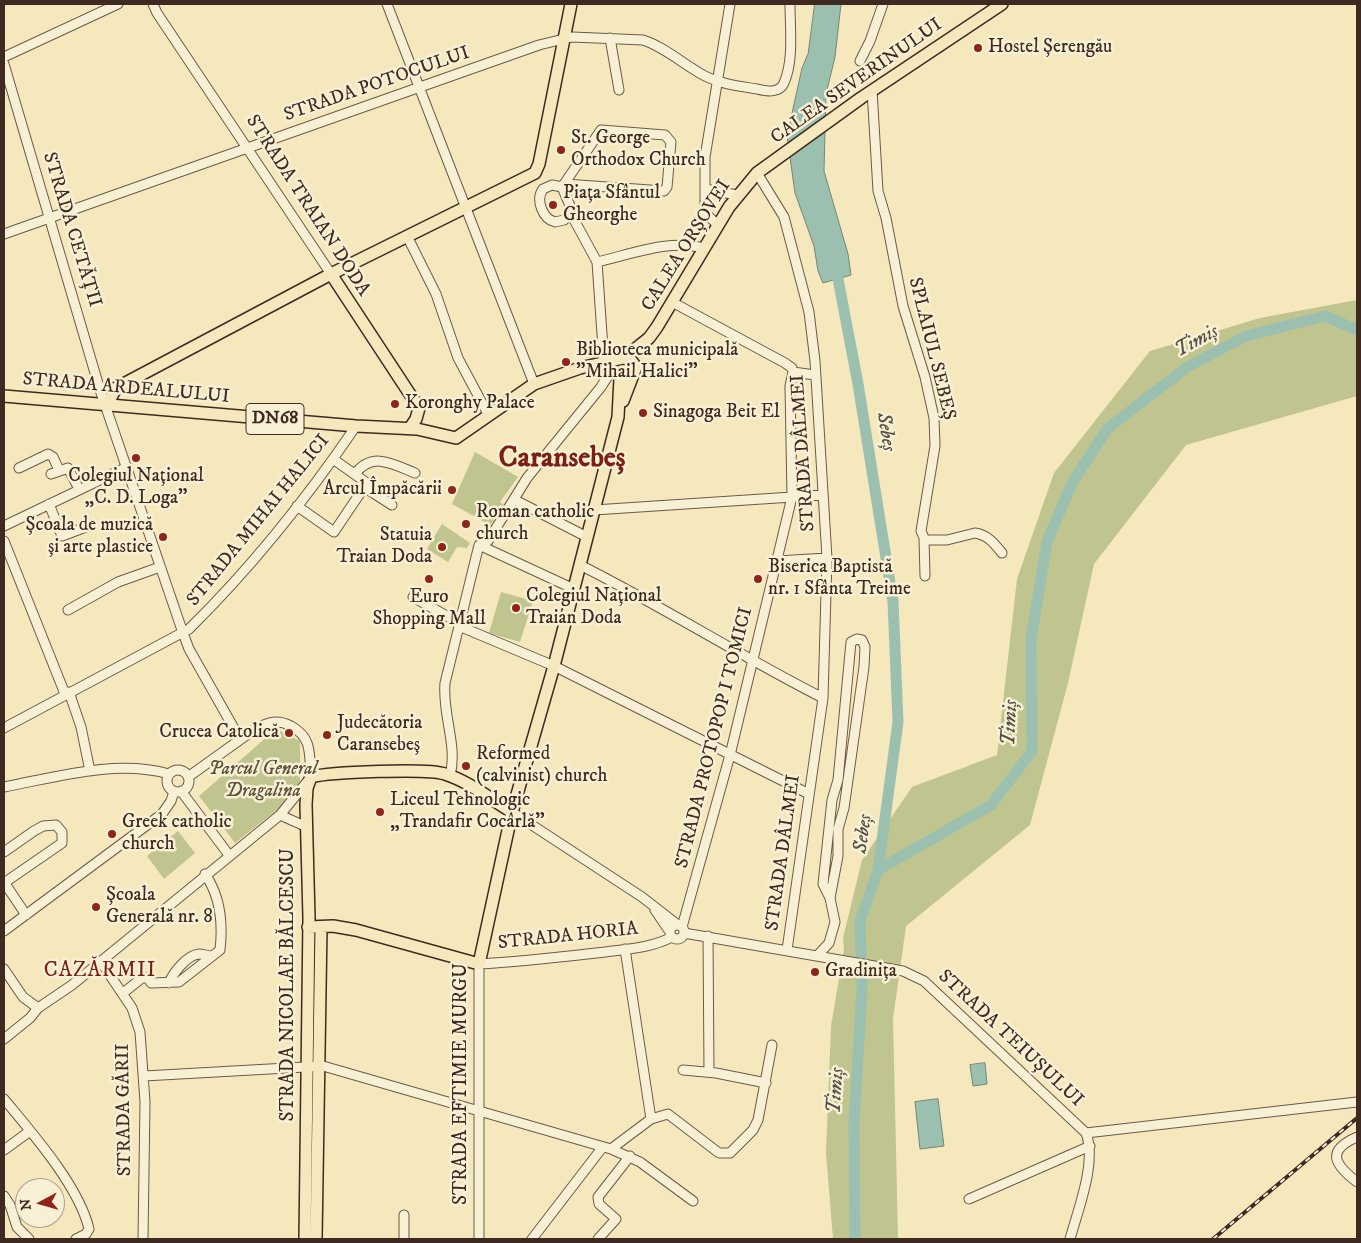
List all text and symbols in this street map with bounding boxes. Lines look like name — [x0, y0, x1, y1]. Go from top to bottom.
street label: CALEA SEVERINULUI — [767, 14, 947, 150]
place label: Hostel Șerengău — [988, 37, 1112, 59]
street label: STRADA POTOCULUI — [281, 42, 473, 128]
marker: Hostel Șerengău — [972, 42, 984, 54]
street label: STRADA TRAIAN DODA — [240, 111, 374, 301]
place label: St. George Orthodox Church — [571, 128, 706, 172]
marker: St. George Orthodox Church — [555, 144, 567, 156]
street label: STRADA CETĂȚII — [37, 150, 105, 310]
street label: CALEA ORȘOVEI — [637, 176, 737, 316]
place label: Piața Sfântul Gheorghe — [563, 183, 660, 227]
marker: Piața Sfântul Gheorghe — [547, 199, 559, 211]
street label: SPLAIUL SEBEȘ — [902, 275, 960, 423]
water label: Timiș — [1171, 320, 1223, 364]
place label: Biblioteca municipală "Mihail Halici" — [576, 340, 738, 384]
marker: Biblioteca municipală "Mihail Halici" — [560, 356, 572, 368]
street label: STRADA ARDEALULUI — [22, 369, 230, 409]
street label: STRADA DÂLMEI — [787, 374, 821, 532]
place label: Koronghy Palace — [405, 393, 535, 415]
marker: Koronghy Palace — [389, 398, 401, 410]
place label: Sinagoga Beit El — [653, 402, 780, 424]
road number: DN68 — [246, 404, 304, 434]
marker: Sinagoga Beit El — [637, 407, 649, 419]
water label: Sebeș — [870, 411, 900, 453]
street label: STRADA MIHAI HALICI — [183, 431, 335, 611]
district label: Caransebeș — [499, 443, 625, 477]
marker: Colegiul Național „C. D. Loga” — [130, 452, 142, 464]
place label: Colegiul Național „C. D. Loga” — [68, 466, 204, 510]
place label: Arcul Împăcării — [323, 479, 442, 501]
marker: Arcul Împăcării — [446, 484, 458, 496]
place label: Roman catholic church — [476, 502, 594, 546]
place label: Școala de muzică și arte plastice — [26, 515, 153, 559]
marker: Roman catholic church — [460, 518, 472, 530]
place label: Statuia Traian Doda — [336, 525, 432, 569]
marker: Școala de muzică și arte plastice — [157, 531, 169, 543]
marker: Statuia Traian Doda — [436, 541, 448, 553]
place label: Biserica Baptistă nr. 1 Sfânta Treime — [768, 557, 911, 601]
marker: Euro Shopping Mall — [423, 573, 435, 585]
marker: Biserica Baptistă nr. 1 Sfânta Treime — [752, 573, 764, 585]
place label: Colegiul Național Traian Doda — [526, 586, 661, 630]
place label: Euro Shopping Mall — [372, 587, 486, 631]
marker: Colegiul Național Traian Doda — [510, 602, 522, 614]
street label: STRADA PROTOPOP I TOMICI — [671, 605, 759, 871]
water label: Timiș — [998, 699, 1024, 747]
place label: Judecătoria Caransebeș — [337, 713, 422, 757]
place label: Crucea Catolică — [159, 722, 279, 744]
marker: Crucea Catolică — [283, 727, 295, 739]
marker: Judecătoria Caransebeș — [321, 729, 333, 741]
place label: Reformed (calvinist) church — [476, 744, 607, 788]
park label: Parcul General Dragalina — [208, 759, 318, 803]
marker: Reformed (calvinist) church — [460, 760, 472, 772]
street label: STRADA DÂLMEI — [762, 773, 806, 933]
place label: Liceul Tehnologic „Trandafir Cocârlă” — [390, 790, 545, 834]
marker: Liceul Tehnologic „Trandafir Cocârlă” — [374, 806, 386, 818]
place label: Greek catholic church — [122, 812, 232, 856]
water label: Sebeș — [849, 813, 879, 855]
marker: Greek catholic church — [106, 828, 118, 840]
street label: STRADA NICOLAE BĂLCESCU — [278, 848, 300, 1122]
place label: Școala Generală nr. 8 — [106, 885, 213, 929]
marker: Școala Generală nr. 8 — [90, 901, 102, 913]
street label: STRADA HORIA — [497, 918, 639, 956]
district label: CAZĂRMII — [43, 959, 157, 985]
place label: Gradinița — [825, 961, 897, 983]
street label: STRADA EFTIMIE MURGU — [451, 963, 473, 1205]
marker: Gradinița — [809, 966, 821, 978]
street label: STRADA TEIUȘULUI — [933, 966, 1087, 1112]
street label: STRADA GĂRII — [112, 1043, 138, 1177]
water label: Timiș — [823, 1067, 851, 1115]
north arrow — [15, 1178, 65, 1228]
text: N — [17, 1198, 36, 1211]

